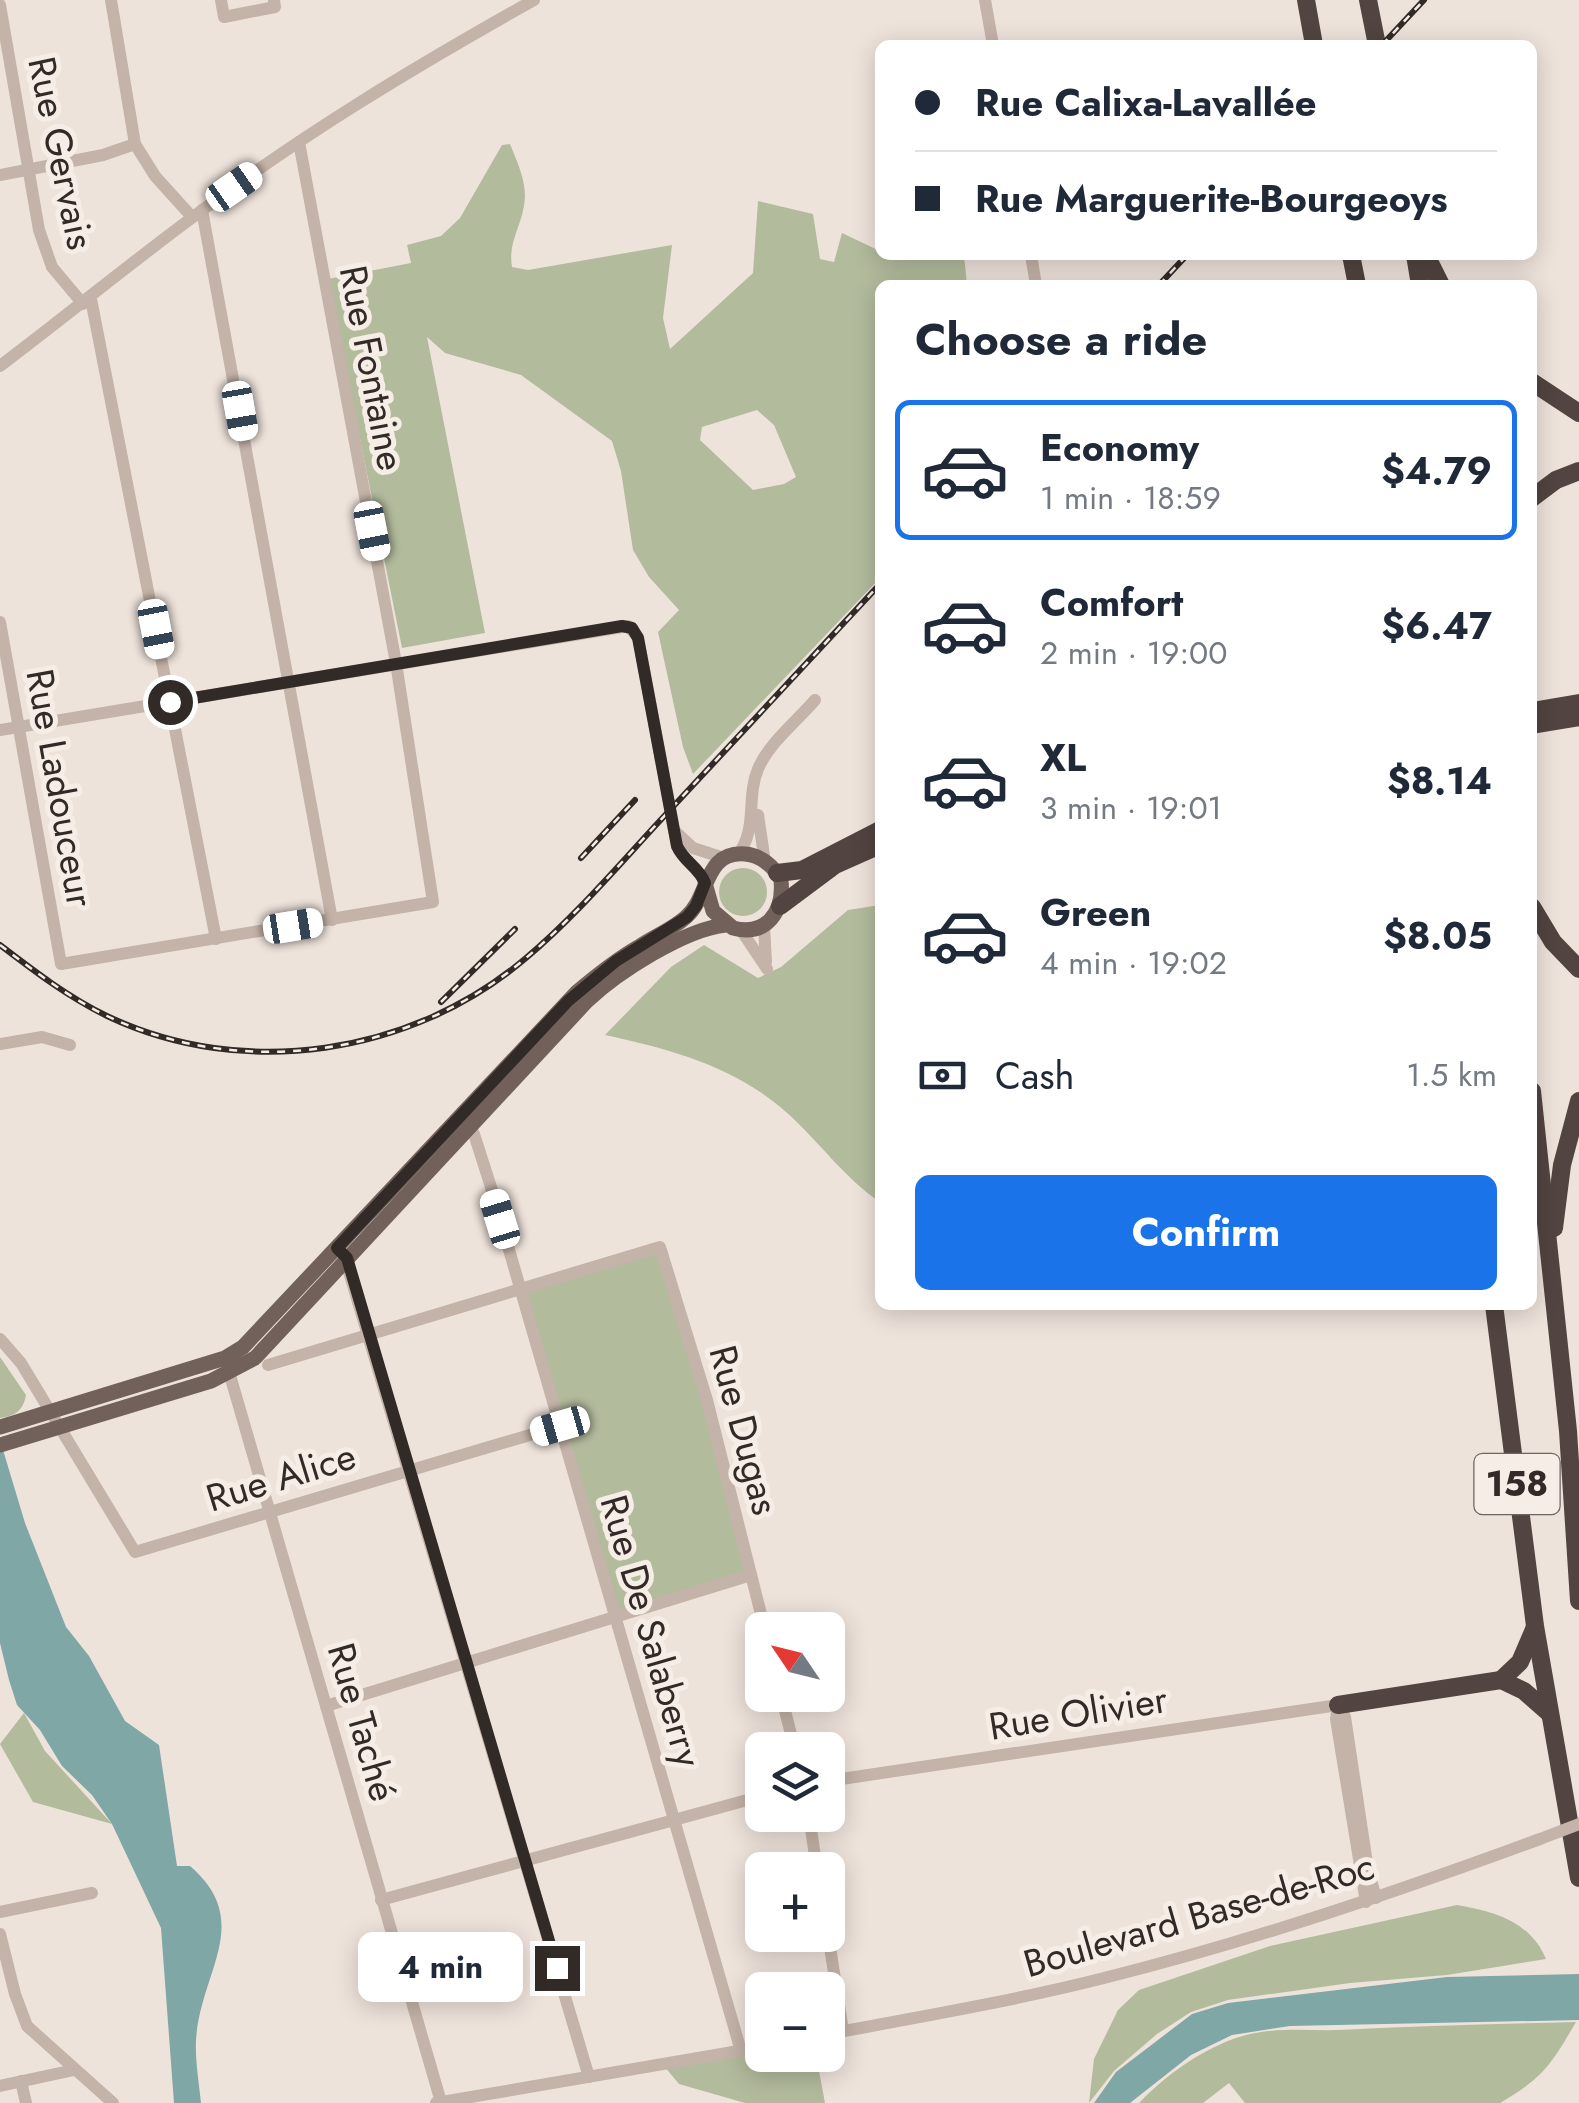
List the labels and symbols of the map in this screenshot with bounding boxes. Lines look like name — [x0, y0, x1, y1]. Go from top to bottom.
street label: Rue Gervais — [14, 52, 109, 254]
car — [201, 158, 267, 216]
street label: Rue Fontaine — [326, 261, 419, 475]
car — [220, 379, 260, 443]
car — [352, 499, 392, 563]
car — [136, 597, 176, 661]
street label: Rue Ladouceur — [13, 665, 108, 911]
route start — [148, 680, 193, 725]
car — [261, 906, 325, 946]
car — [477, 1186, 523, 1252]
street label: Rue Dugas — [695, 1339, 793, 1521]
car — [527, 1403, 593, 1449]
street label: Rue Alice — [199, 1428, 362, 1525]
road number: 158 — [1474, 1454, 1560, 1514]
street label: Rue De Salaberry — [586, 1489, 717, 1773]
north arrow — [745, 1612, 845, 1712]
street label: Rue Taché — [314, 1636, 411, 1807]
street label: Rue Olivier — [985, 1671, 1171, 1754]
street label: Boulevard Base-de-Roc — [1017, 1838, 1381, 1991]
callout: 4 min — [357, 1933, 522, 2003]
route end — [535, 1946, 580, 1991]

